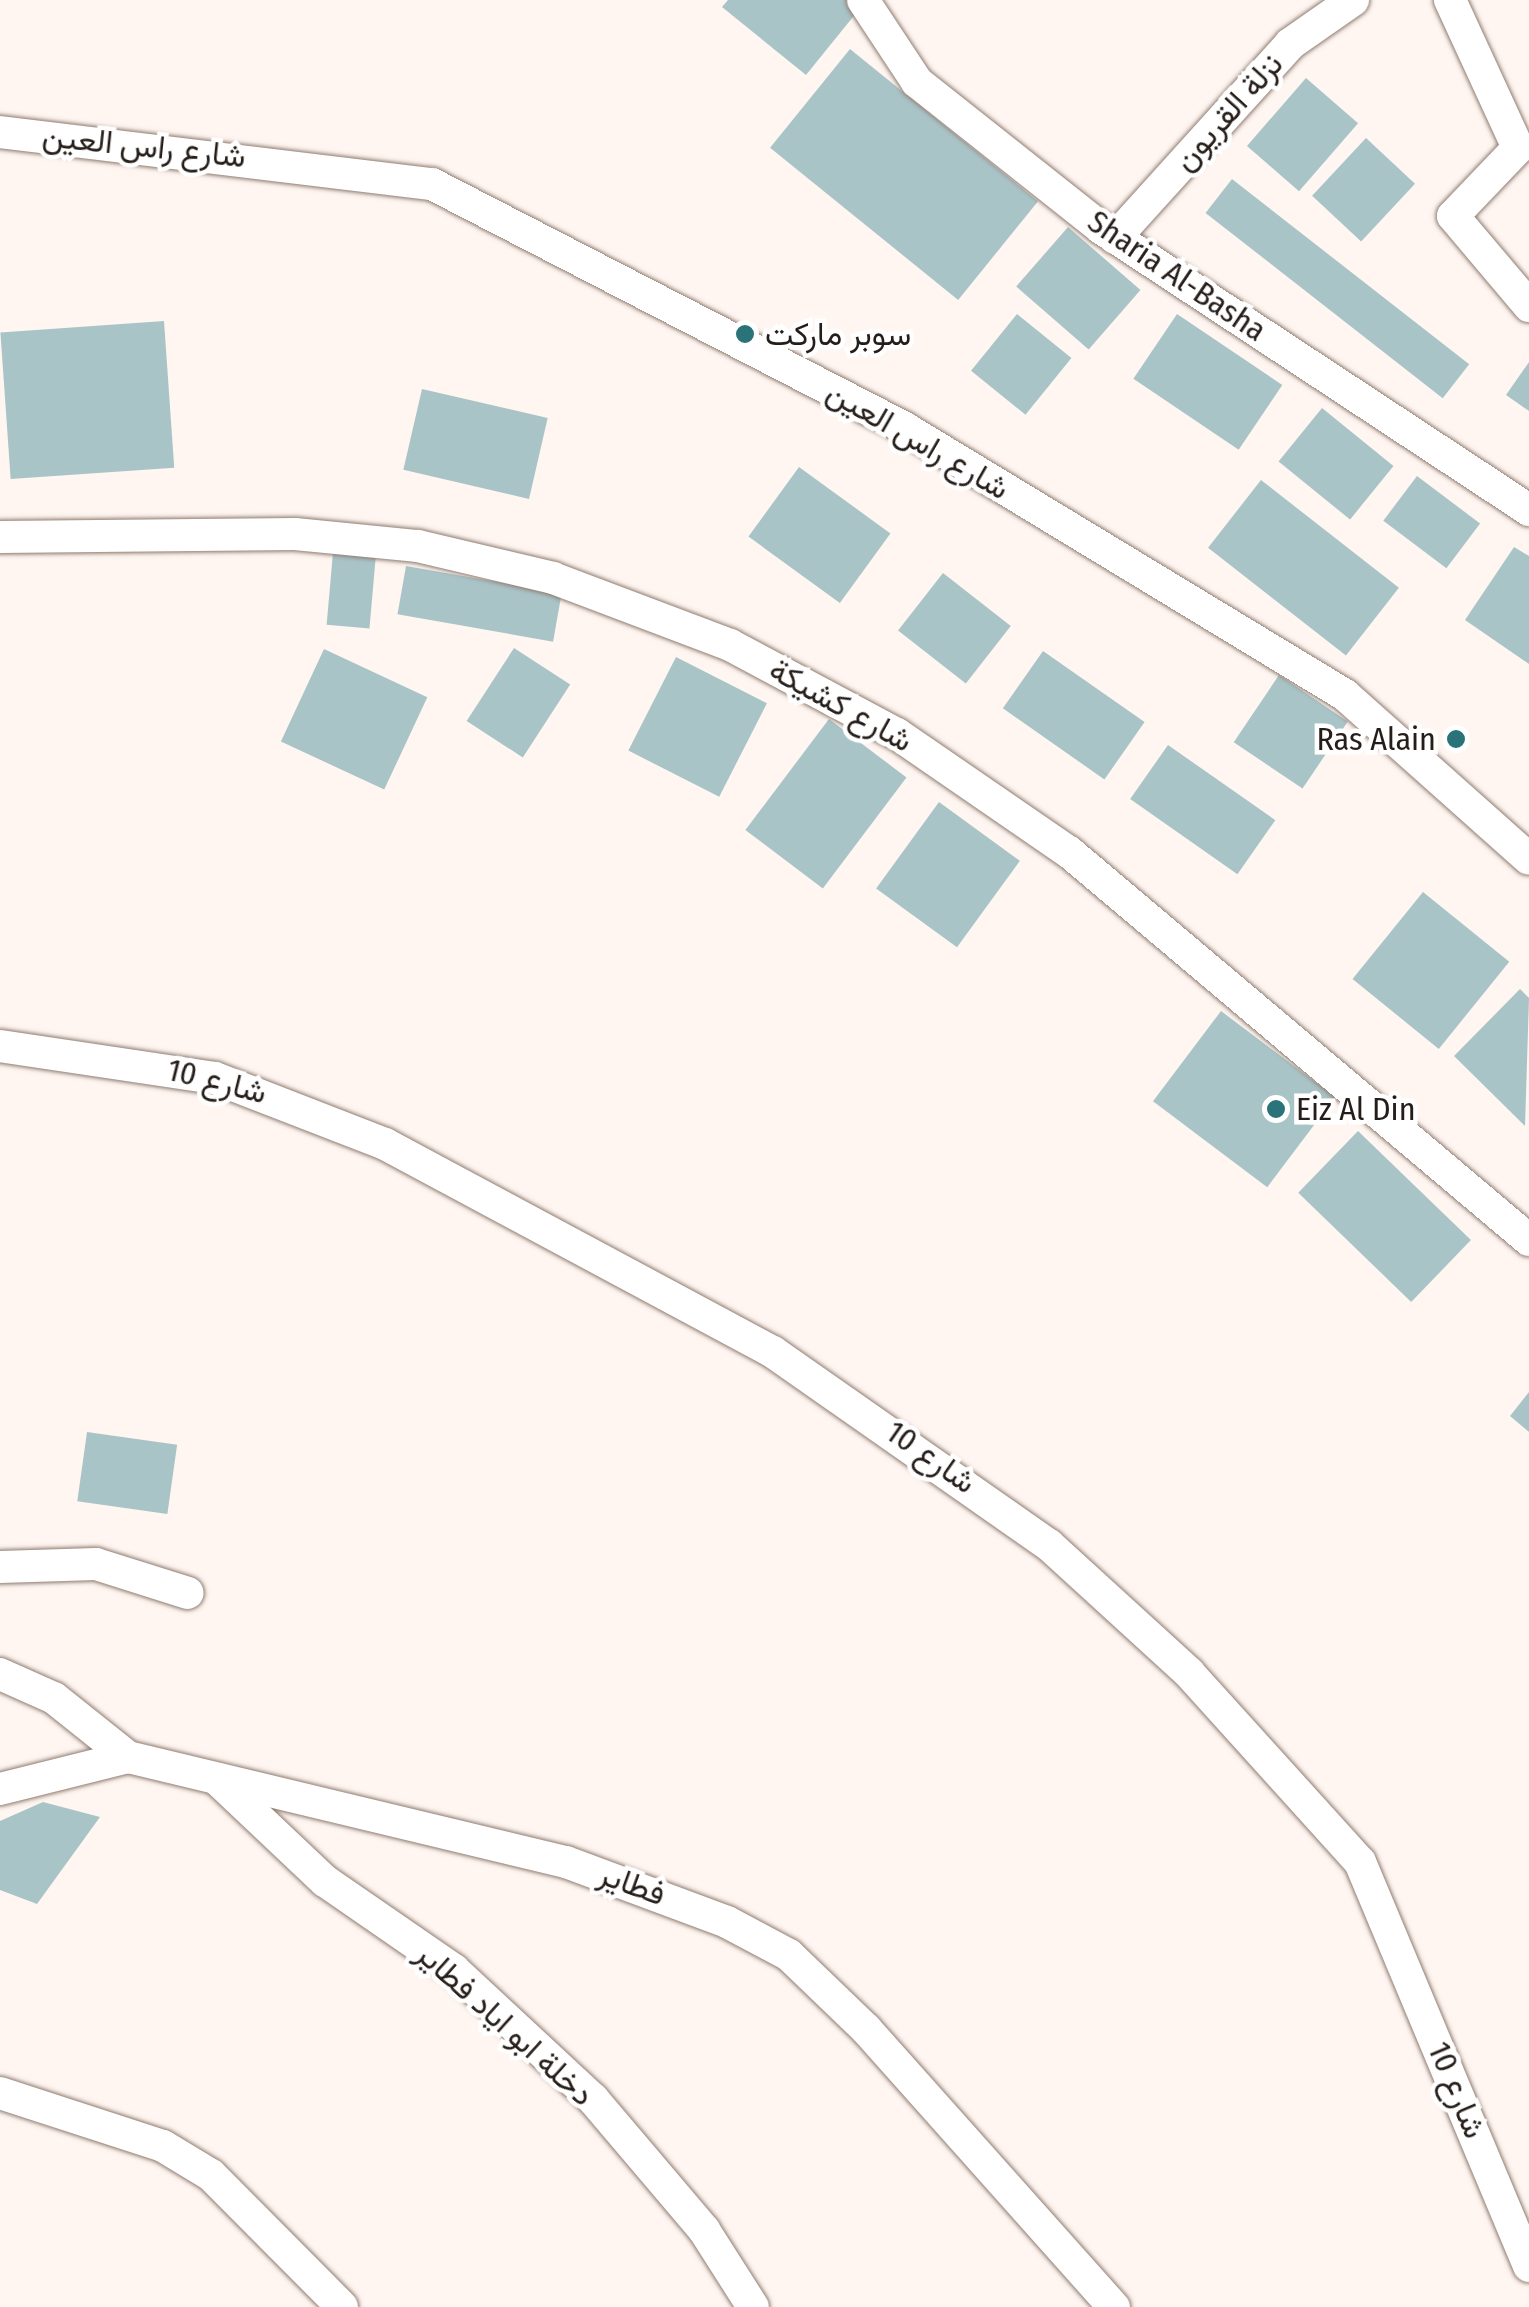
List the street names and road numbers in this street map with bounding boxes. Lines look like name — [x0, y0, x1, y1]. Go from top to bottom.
street label: نزلة القريون — [1165, 45, 1291, 179]
street label: شارع راس العين — [40, 116, 248, 176]
street label: Sharia Al-Basha — [1081, 202, 1273, 350]
street label: شارع راس العين — [820, 372, 1016, 508]
street label: شارع كشيكة — [763, 650, 919, 760]
street label: شارع 10 — [163, 1050, 271, 1112]
street label: شارع 10 — [879, 1412, 983, 1502]
street label: فطاير — [593, 1854, 671, 1914]
street label: دخلة ابو اياد فطاير — [408, 1934, 602, 2114]
street label: شارع 10 — [1420, 2036, 1494, 2144]

